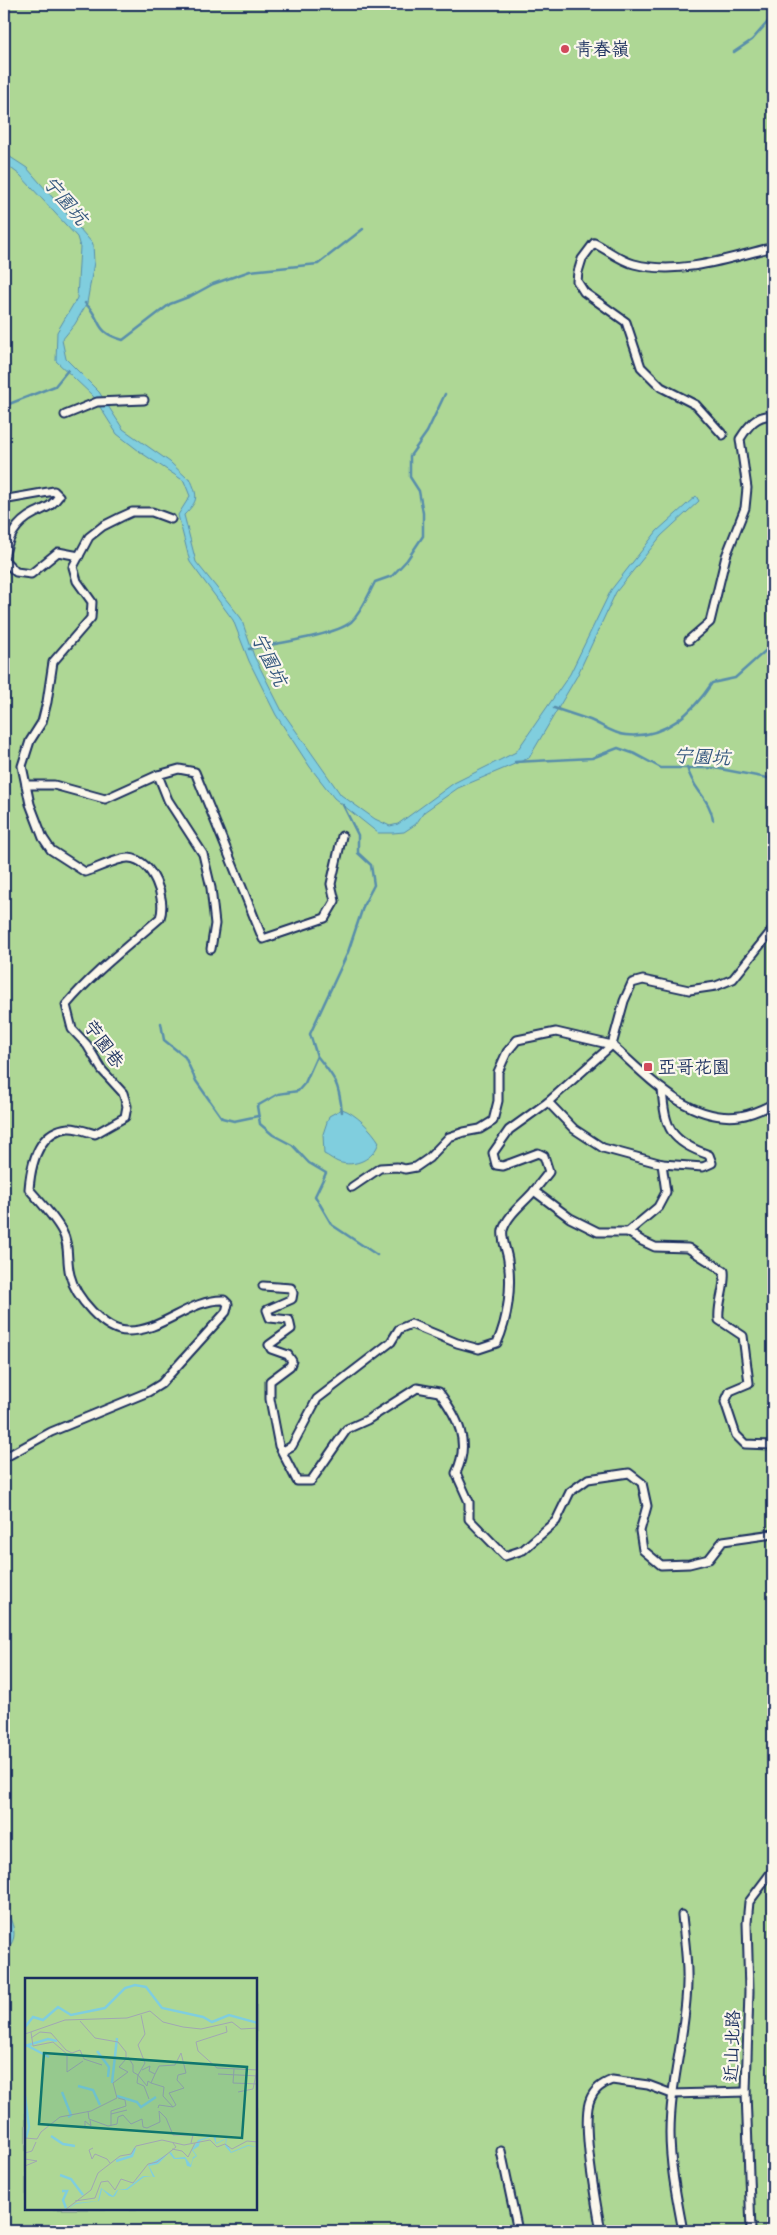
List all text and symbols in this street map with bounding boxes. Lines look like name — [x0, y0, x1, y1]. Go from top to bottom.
place label: 青春嶺 — [575, 38, 629, 64]
marker: 青春嶺 — [559, 43, 571, 55]
water label: 宁園坑 — [35, 171, 94, 234]
water label: 宁園坑 — [243, 629, 293, 693]
water label: 宁園坑 — [673, 744, 733, 774]
street label: 苧園巷 — [76, 1016, 129, 1075]
place label: 亞哥花園 — [658, 1056, 730, 1082]
marker: 亞哥花園 — [642, 1061, 654, 1073]
inset map — [25, 1978, 258, 2210]
street label: 近山北路 — [720, 2010, 748, 2083]

